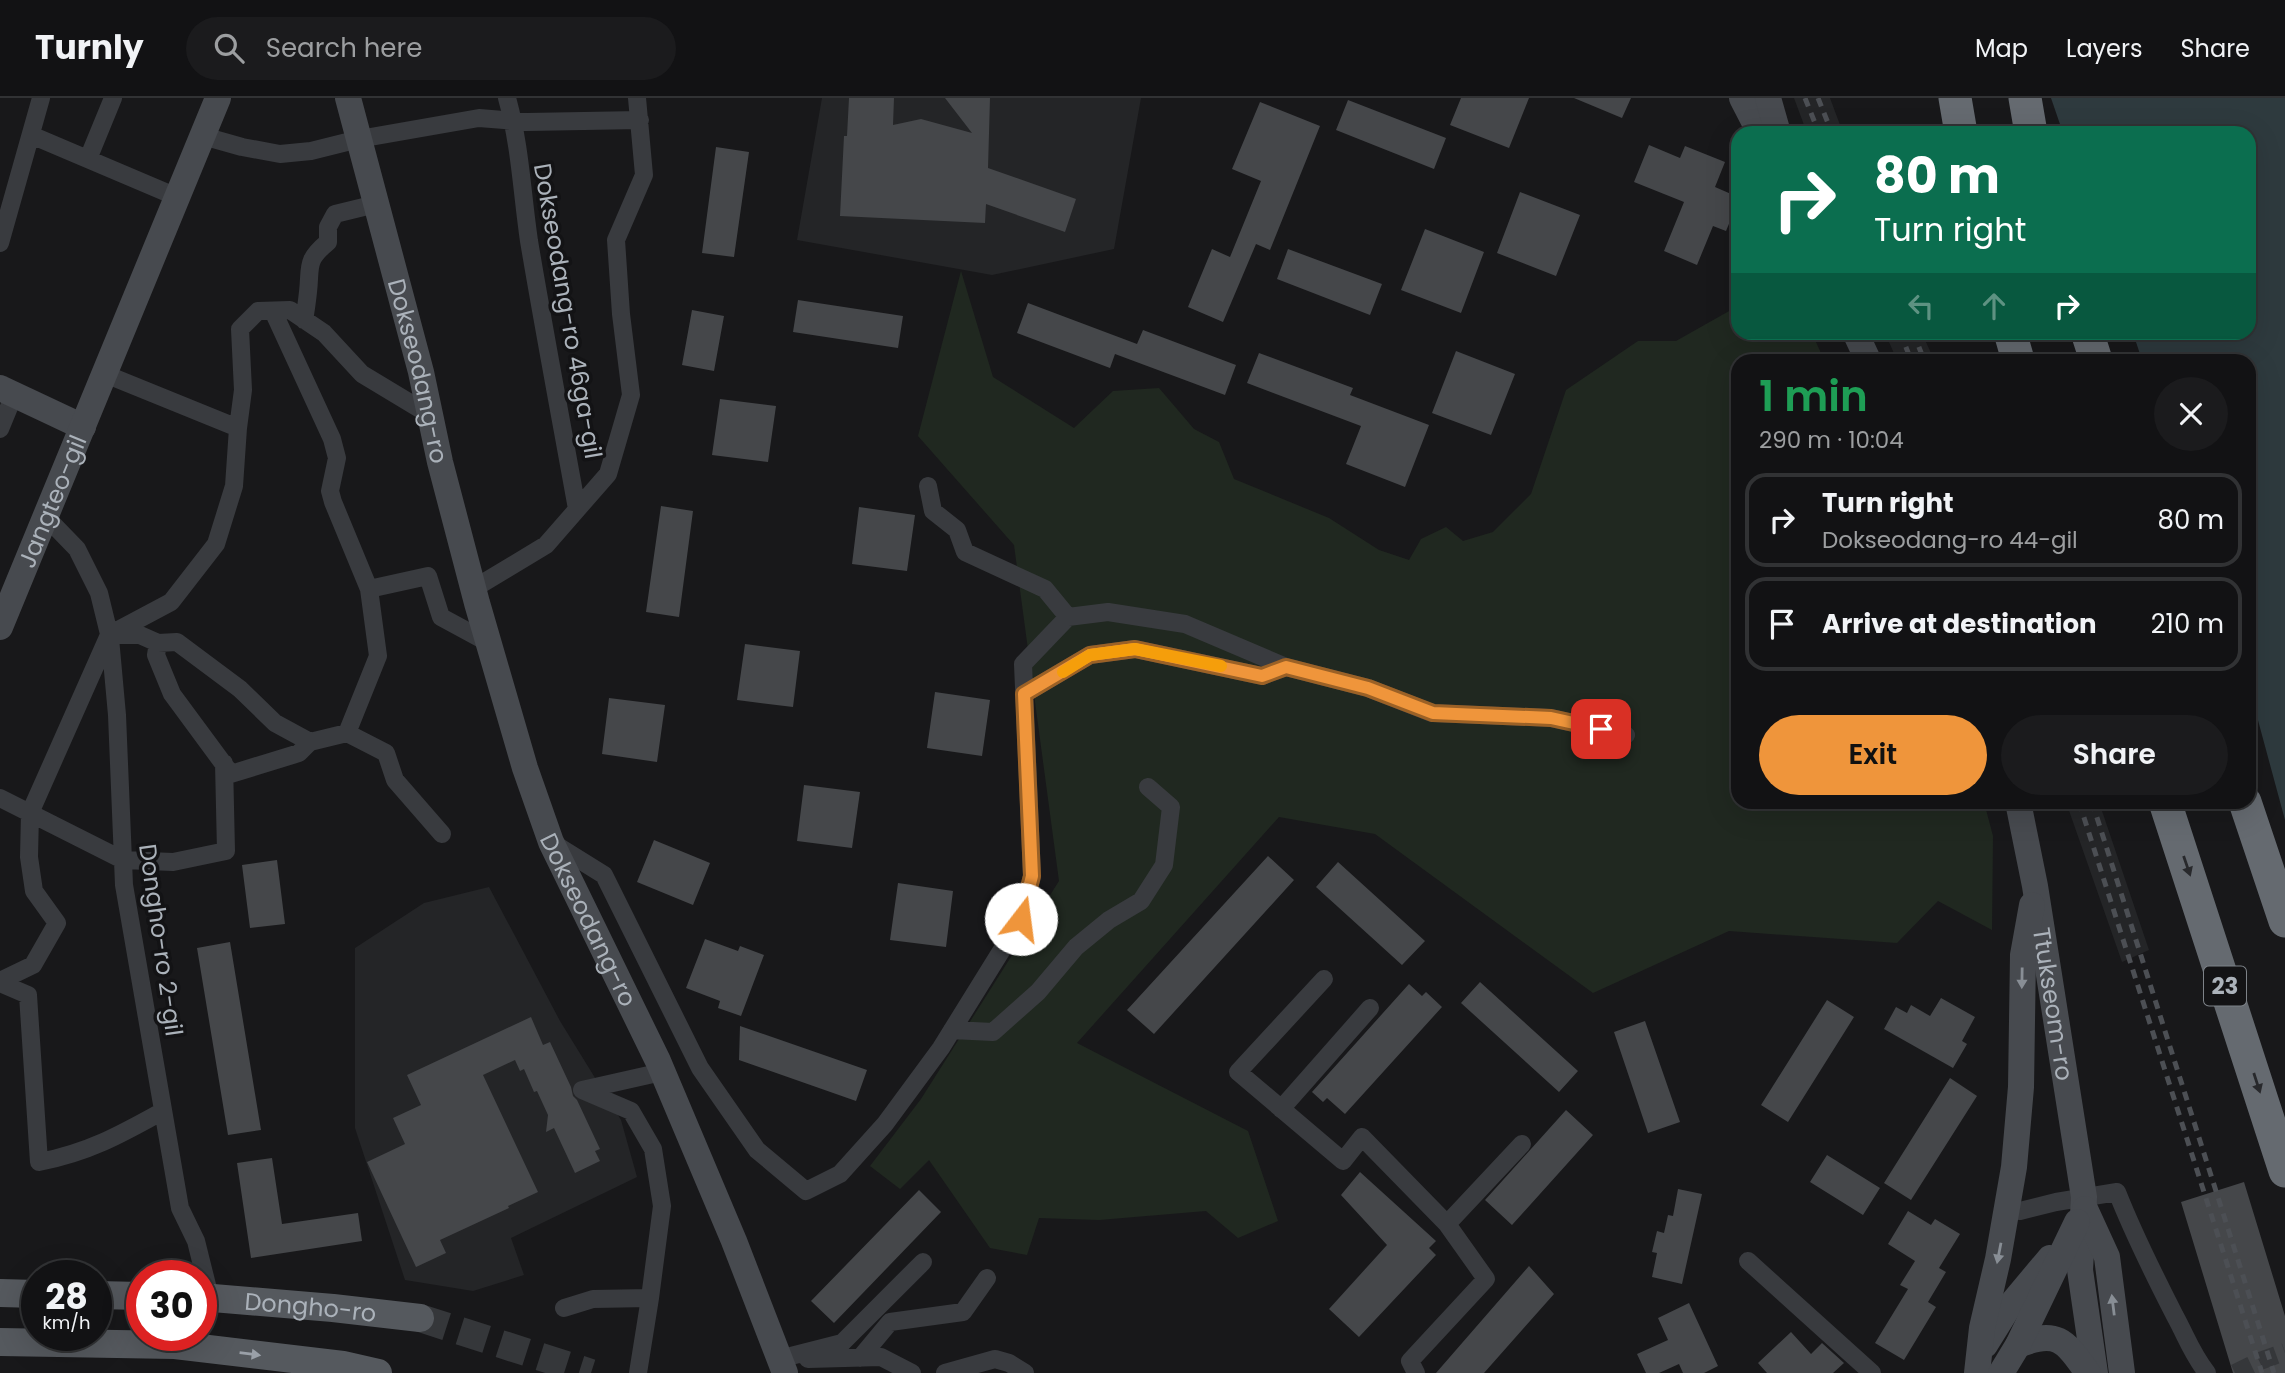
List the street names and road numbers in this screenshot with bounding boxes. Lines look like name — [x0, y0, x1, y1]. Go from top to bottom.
street label: Dokseodang-ro 46ga-gil — [526, 161, 610, 461]
street label: Dokseodang-ro — [380, 275, 456, 466]
street label: Jangteo-gil — [10, 430, 94, 573]
street label: Dokseodang-ro — [533, 827, 645, 1012]
street label: Dongho-ro 2-gil — [131, 842, 191, 1038]
street label: Ttukseom-ro — [2025, 925, 2082, 1083]
road number: 23 — [2204, 966, 2246, 1006]
street label: Dongho-ro — [243, 1284, 378, 1329]

